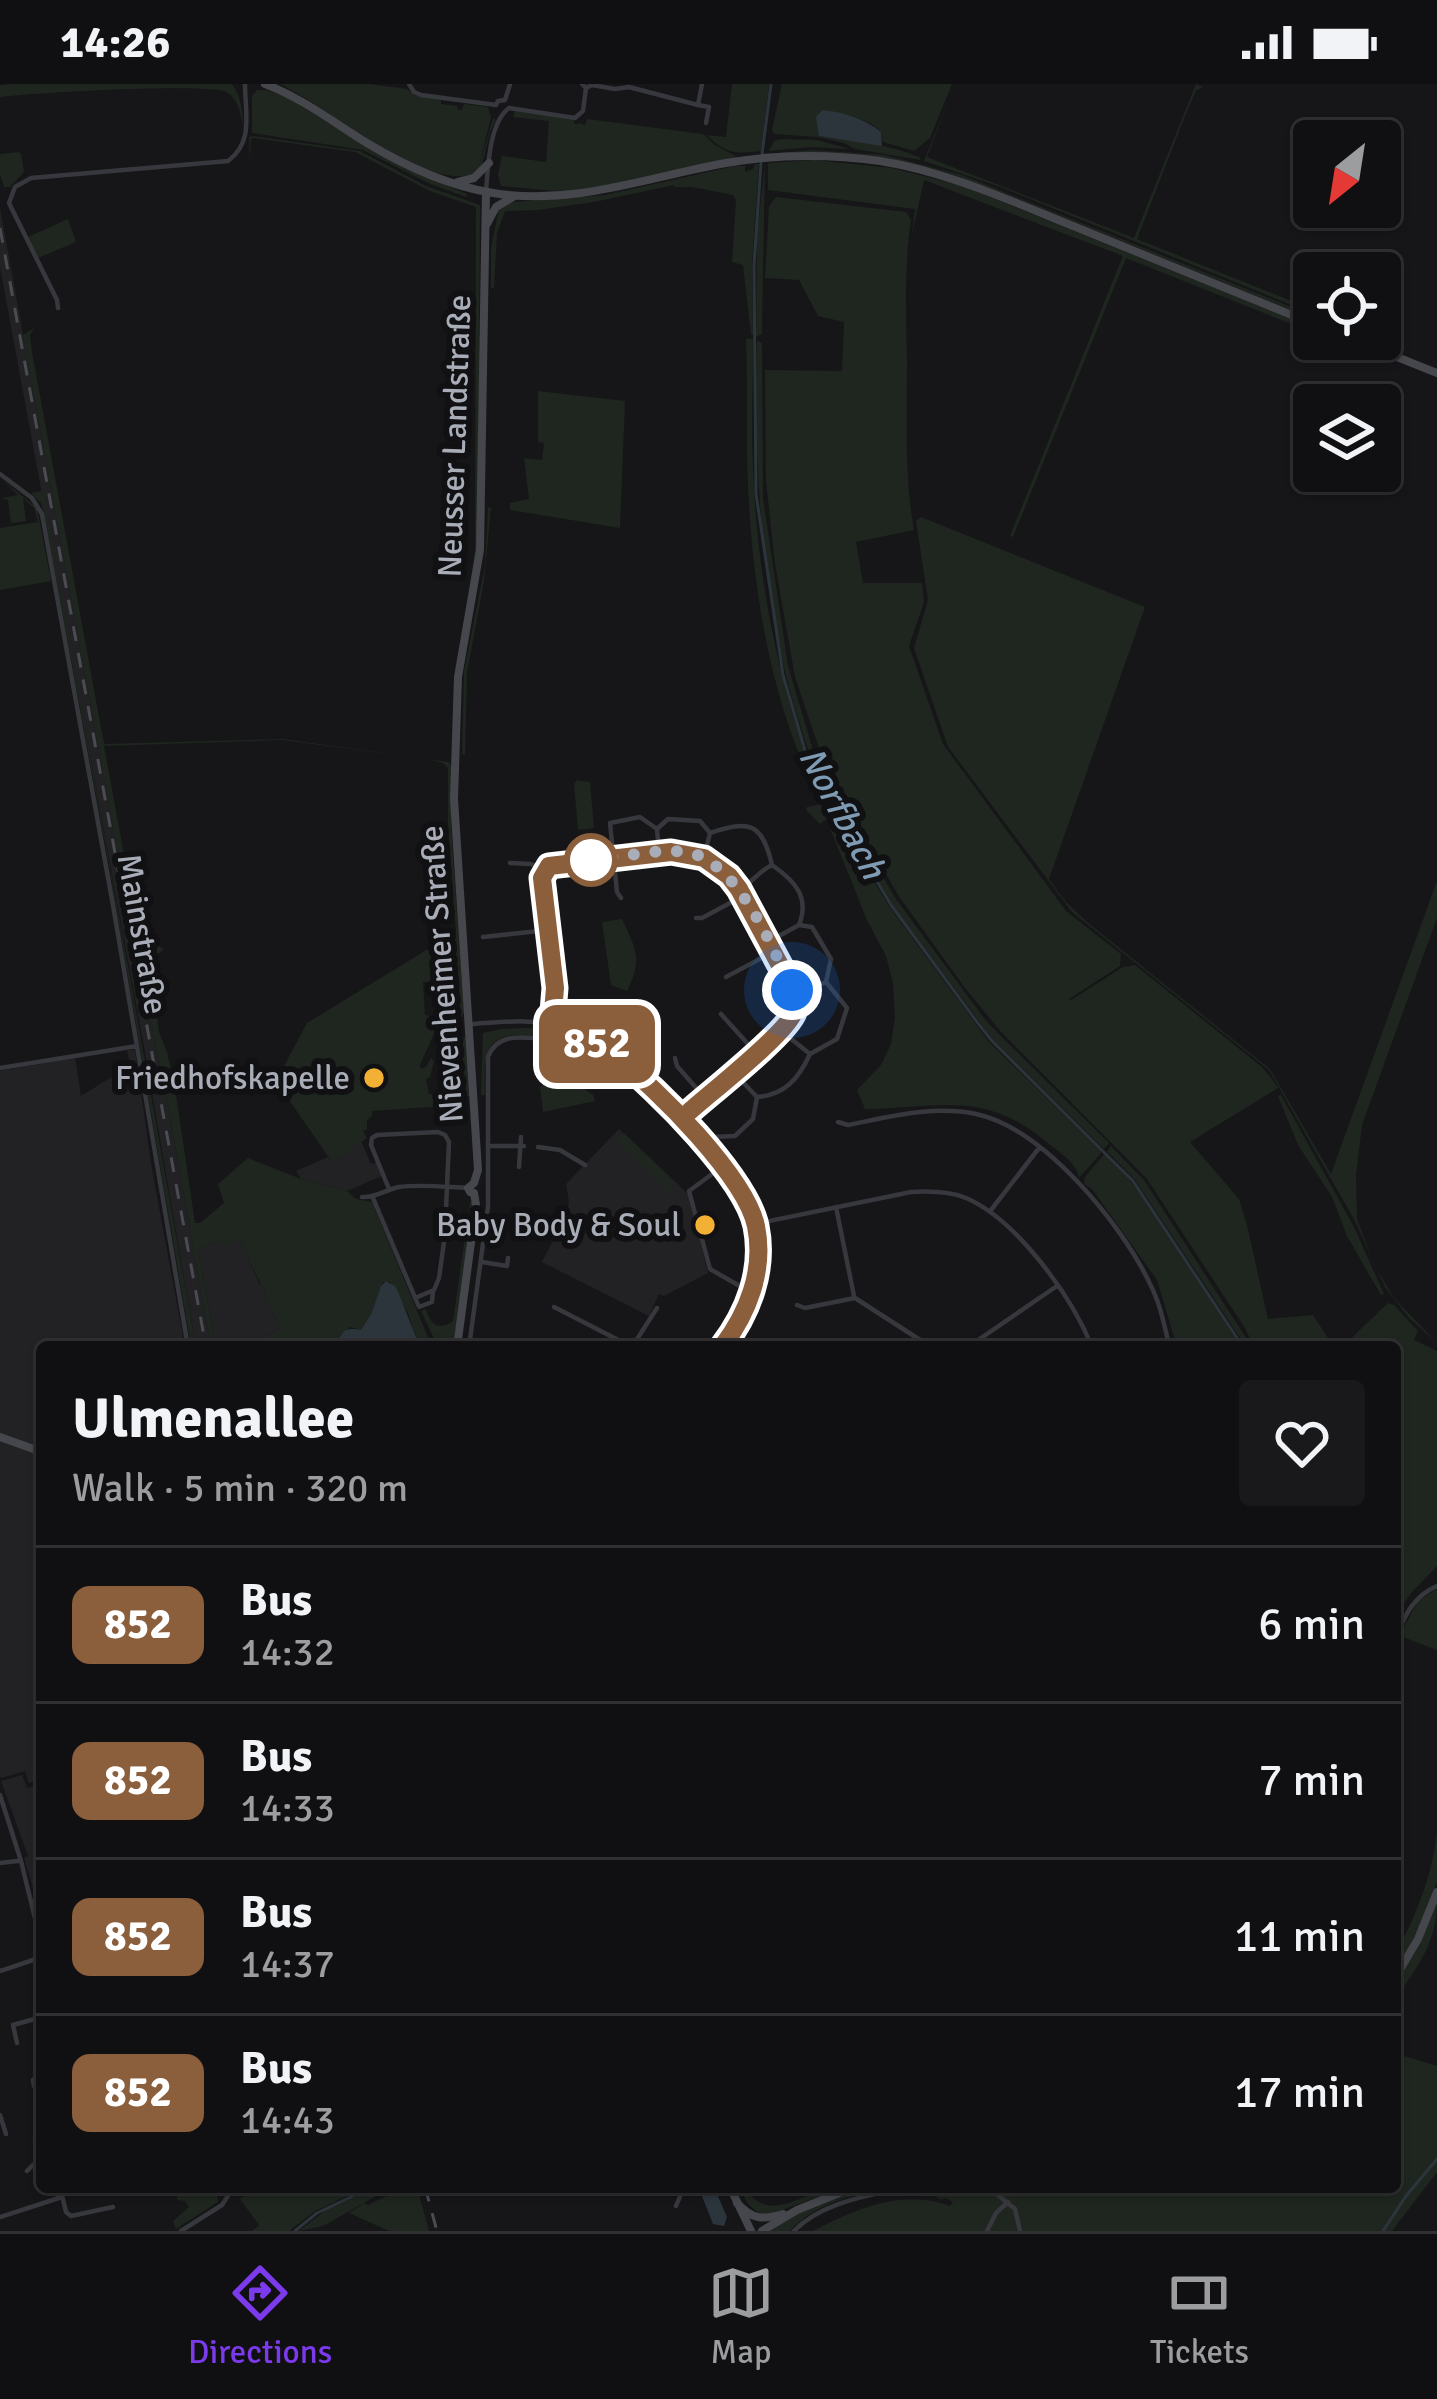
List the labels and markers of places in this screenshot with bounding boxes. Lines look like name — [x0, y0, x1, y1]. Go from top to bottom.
unlabelled marker — [566, 835, 616, 885]
place label: Friedhofskapelle — [115, 1058, 350, 1099]
marker: Friedhofskapelle — [361, 1065, 387, 1091]
place label: Baby Body & Soul — [436, 1205, 681, 1246]
marker: Baby Body & Soul — [692, 1212, 718, 1238]

